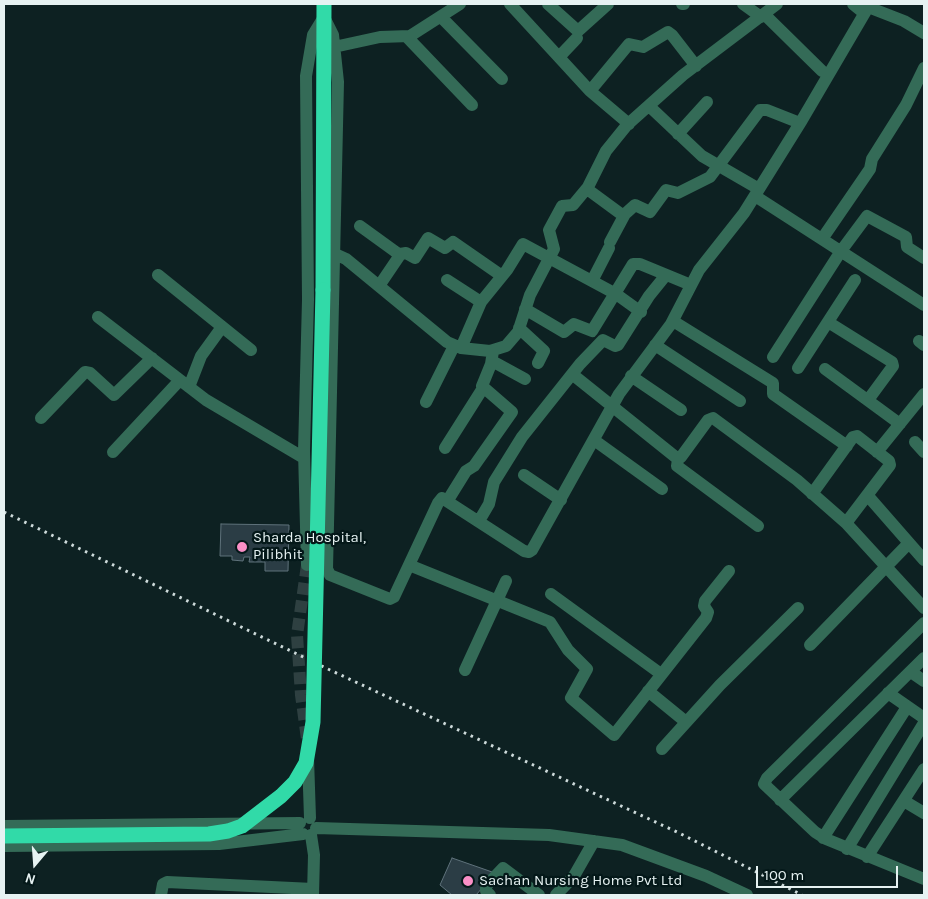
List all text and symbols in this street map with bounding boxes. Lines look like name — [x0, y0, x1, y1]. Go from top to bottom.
place label: Sharda Hospital, Pilibhit — [253, 529, 366, 564]
marker: Sharda Hospital, Pilibhit — [235, 540, 249, 554]
north arrow — [10, 839, 60, 889]
scale bar — [758, 856, 900, 888]
text: 100 m — [764, 866, 804, 884]
text: N — [23, 869, 38, 888]
place label: Sachan Nursing Home Pvt Ltd — [479, 872, 682, 890]
marker: Sachan Nursing Home Pvt Ltd — [461, 874, 475, 888]

